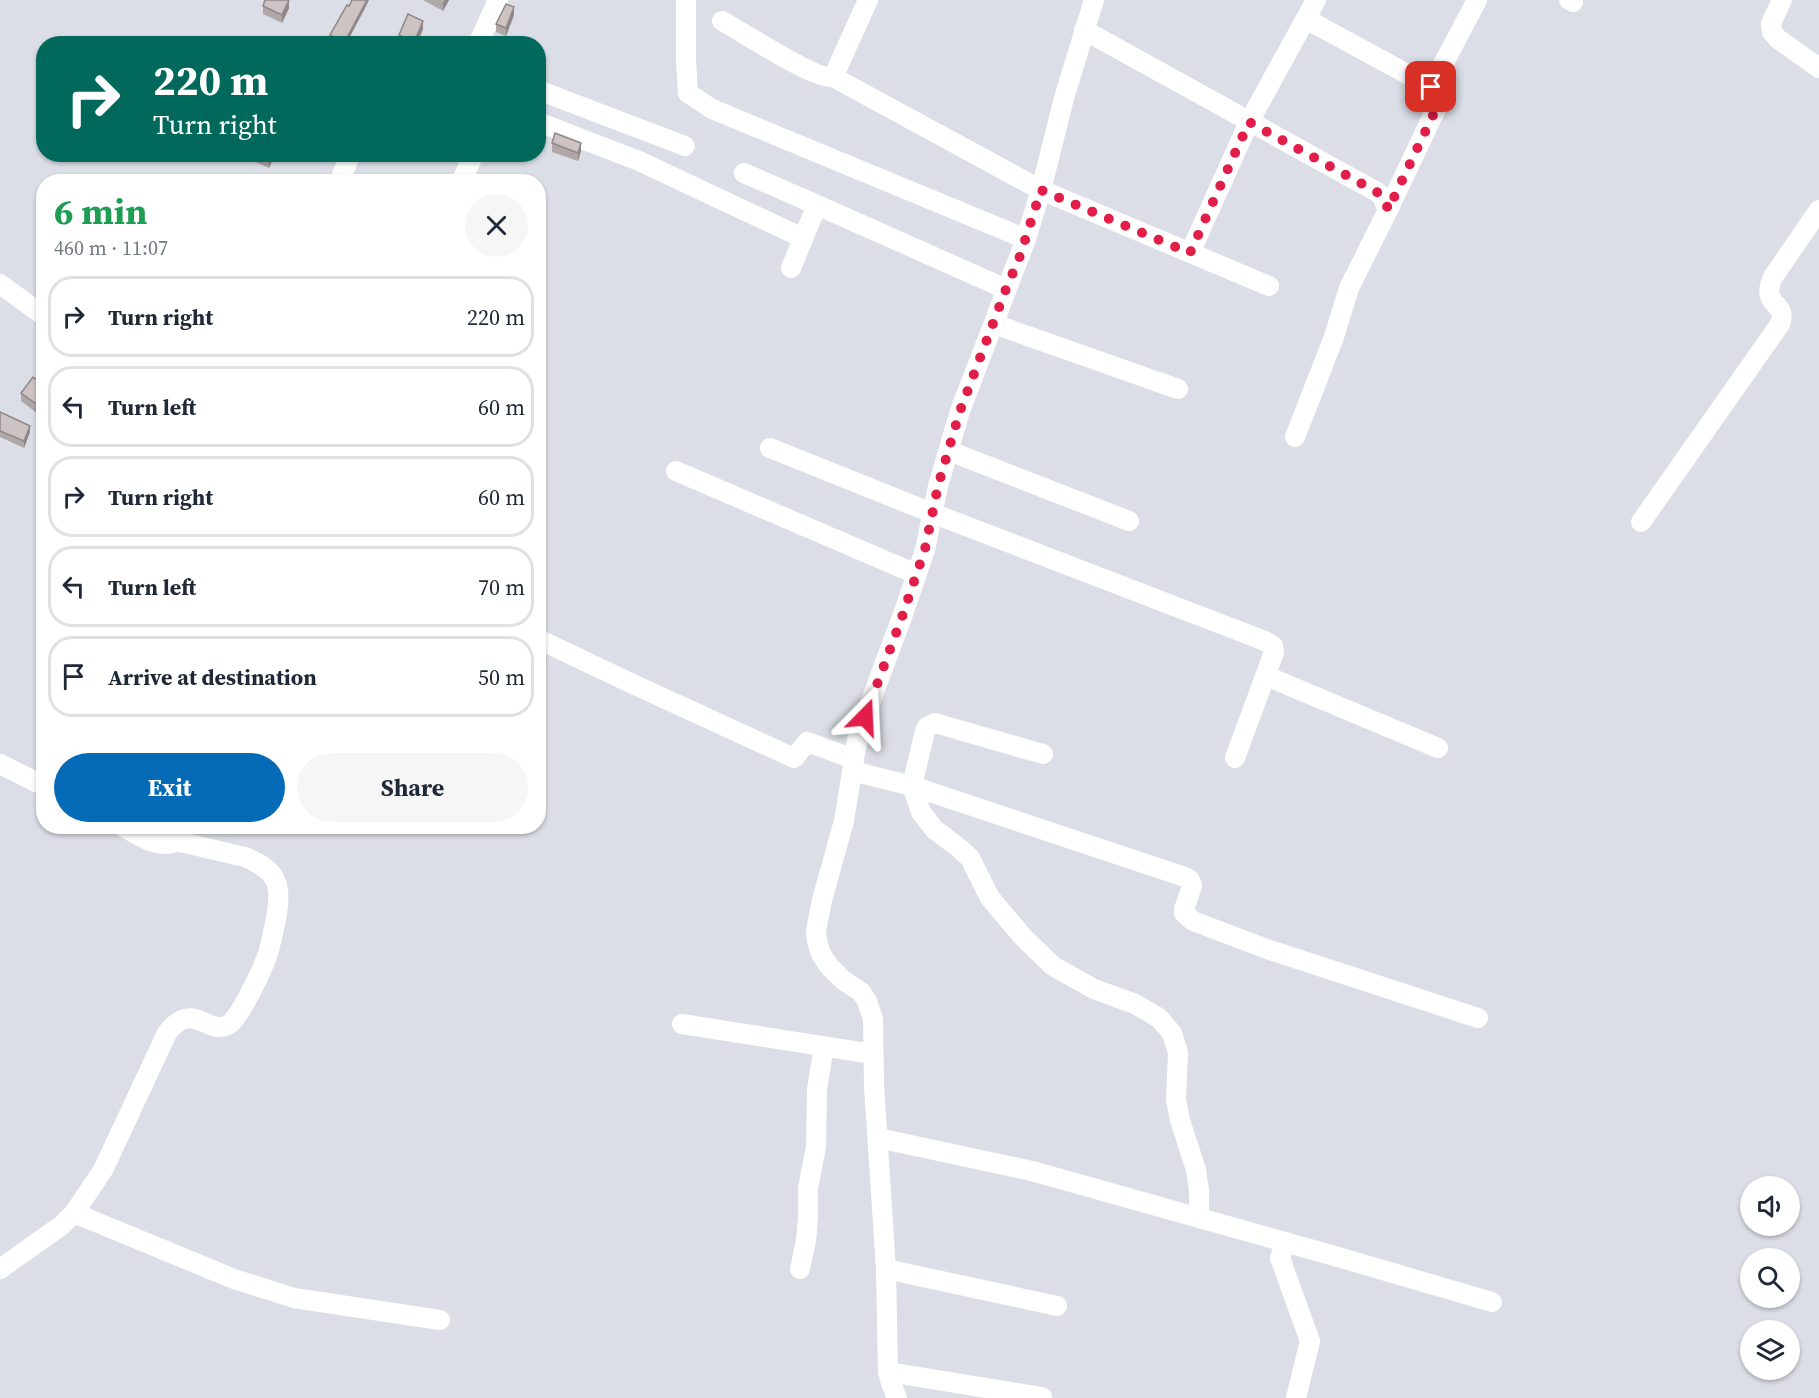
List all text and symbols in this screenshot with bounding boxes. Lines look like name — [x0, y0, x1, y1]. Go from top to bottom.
text: 220 m — [153, 51, 268, 109]
icon: right — [54, 60, 132, 138]
pin — [1405, 61, 1456, 112]
icon: arrive — [1414, 70, 1447, 103]
text: Turn right — [153, 106, 277, 143]
text: 6 min — [54, 187, 147, 236]
button: close — [465, 194, 528, 257]
text: 460 m · 11:07 — [54, 234, 168, 262]
icon: right — [57, 300, 90, 333]
text: Turn right — [108, 302, 213, 332]
text: 220 m — [467, 302, 525, 332]
icon: left — [57, 390, 90, 423]
text: Turn left — [108, 392, 196, 422]
text: 60 m — [478, 392, 525, 422]
icon: right — [57, 480, 90, 513]
text: Turn right — [108, 482, 213, 512]
text: 60 m — [478, 482, 525, 512]
icon: left — [57, 570, 90, 603]
text: Turn left — [108, 572, 196, 602]
text: 70 m — [478, 572, 525, 602]
icon: arrive — [57, 660, 90, 693]
text: Arrive at destination — [108, 662, 317, 692]
text: 50 m — [478, 662, 525, 692]
position arrow — [833, 685, 897, 749]
button: Exit — [54, 753, 285, 822]
button: Share — [297, 753, 528, 822]
map controls — [1740, 1176, 1800, 1380]
button: sound — [1740, 1176, 1800, 1236]
button: search — [1740, 1248, 1800, 1308]
button: layers — [1740, 1320, 1800, 1380]

